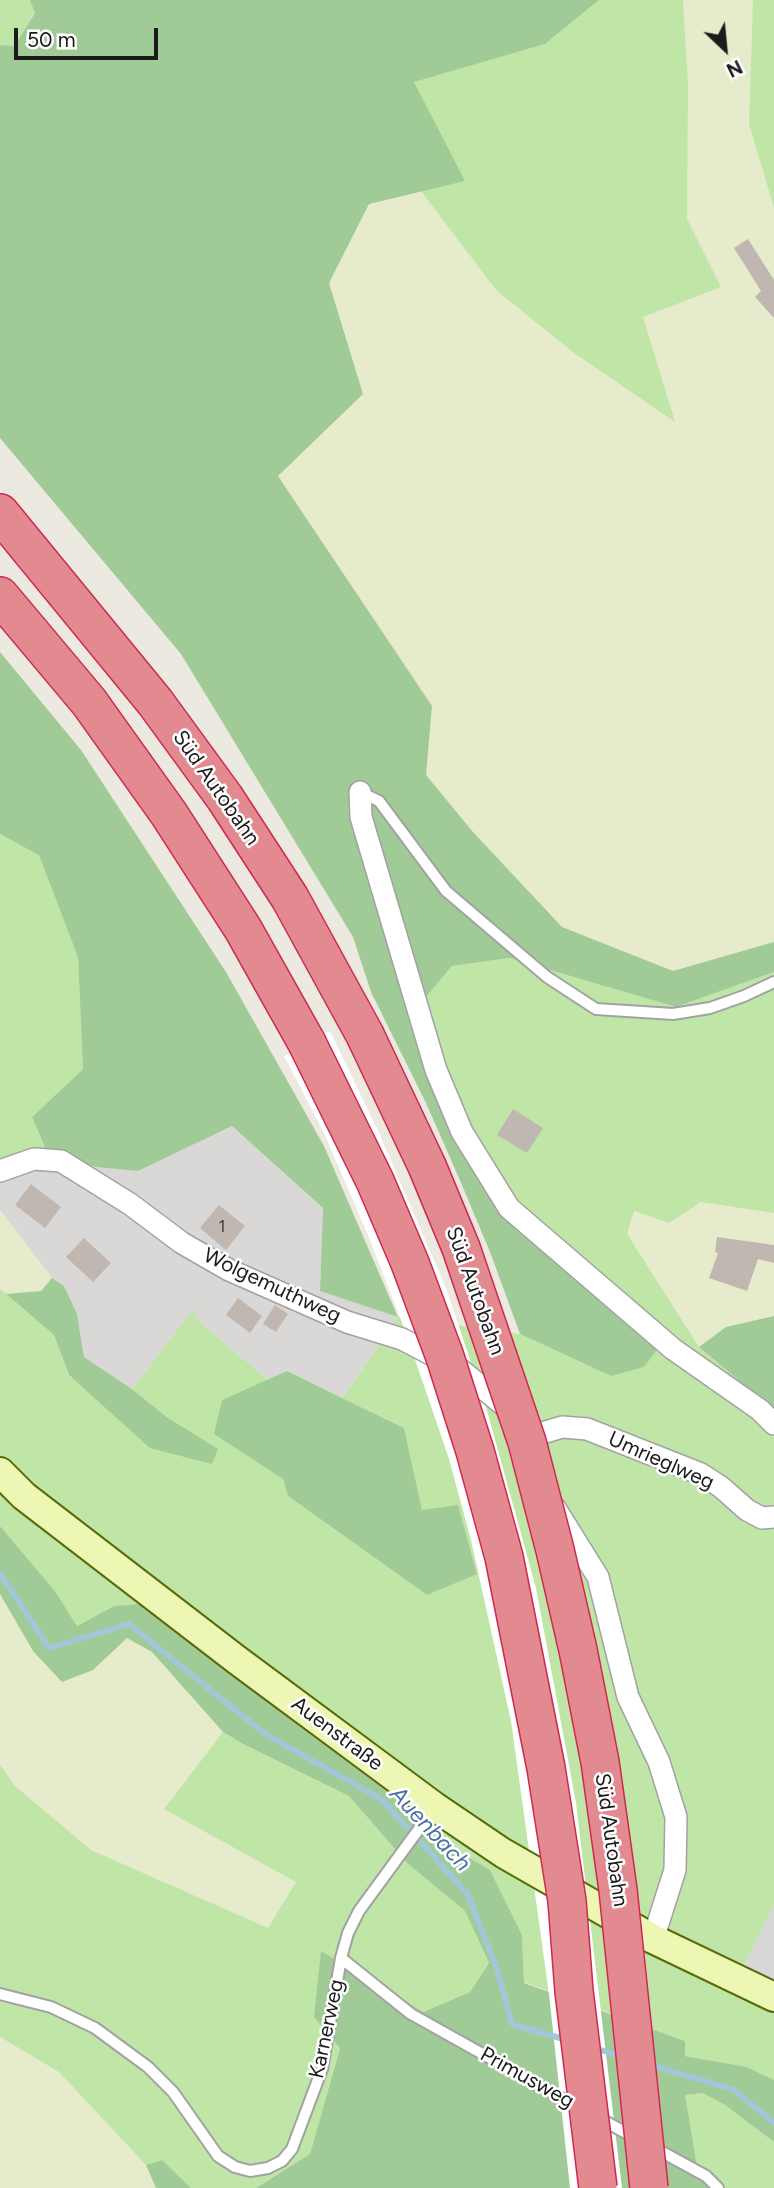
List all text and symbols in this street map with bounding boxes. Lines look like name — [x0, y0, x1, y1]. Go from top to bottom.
scale bar — [18, 14, 161, 58]
north arrow — [690, 14, 760, 84]
text: 50 m — [27, 27, 76, 52]
text: N — [723, 55, 746, 82]
street label: Süd Autobahn — [167, 726, 265, 850]
house number: 1 — [218, 1216, 226, 1238]
street label: Süd Autobahn — [440, 1223, 510, 1359]
street label: Wolgemuthweg — [199, 1243, 345, 1329]
street label: Umrieglweg — [604, 1426, 718, 1496]
street label: Auenstraße — [286, 1691, 388, 1777]
street label: Süd Autobahn — [589, 1772, 633, 1908]
water label: Auenbach — [384, 1781, 476, 1877]
street label: Karnerweg — [304, 1977, 350, 2081]
street label: Primusweg — [476, 2042, 578, 2114]

